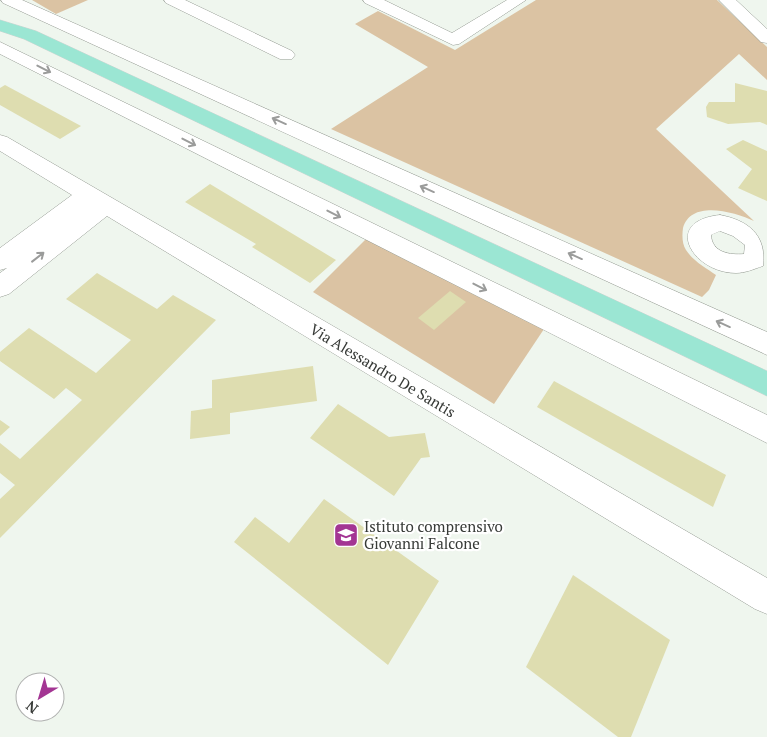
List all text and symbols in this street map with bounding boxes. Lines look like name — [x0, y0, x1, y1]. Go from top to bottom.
one-way arrow — [36, 64, 51, 74]
one-way arrow — [272, 116, 287, 126]
one-way arrow — [181, 137, 196, 147]
one-way arrow — [420, 183, 435, 193]
one-way arrow — [327, 209, 342, 219]
one-way arrow — [31, 251, 44, 262]
one-way arrow — [568, 251, 583, 261]
one-way arrow — [472, 283, 487, 292]
one-way arrow — [716, 318, 731, 328]
street label: Via Alessandro De Santis — [307, 319, 459, 421]
place label: Istituto comprensivo Giovanni Falcone — [364, 516, 503, 553]
school or university icon: Istituto comprensivo Giovanni Falcone — [333, 522, 359, 548]
north arrow — [15, 672, 65, 722]
text: N — [21, 697, 42, 718]

